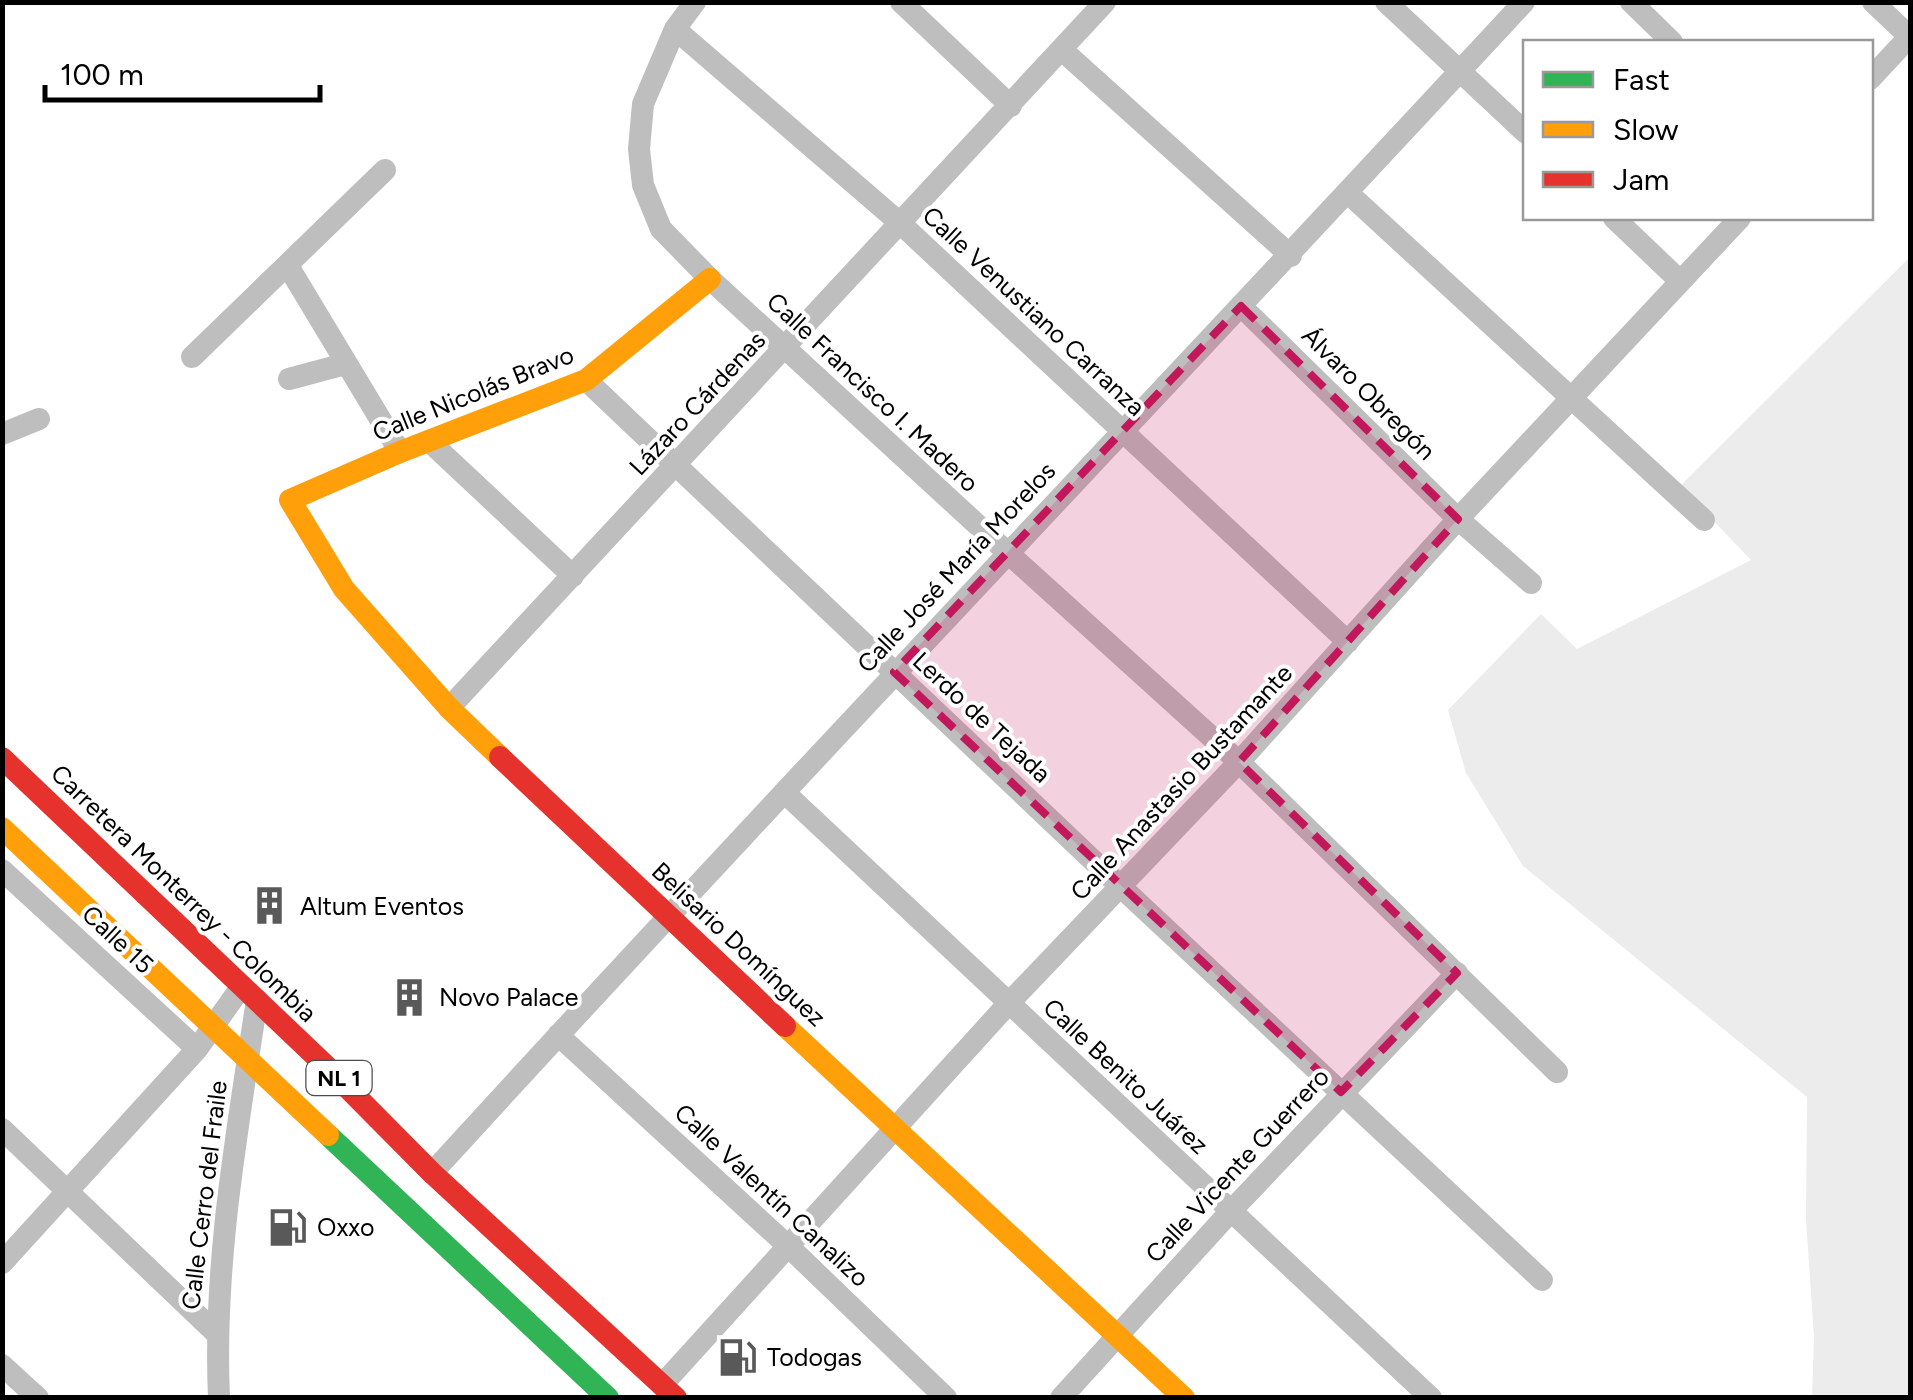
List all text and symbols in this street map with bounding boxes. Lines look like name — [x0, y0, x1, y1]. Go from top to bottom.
scale bar — [45, 40, 320, 102]
legend — [1523, 40, 1873, 220]
text: 100 m — [60, 56, 144, 93]
text: Fast — [1613, 61, 1670, 98]
text: Slow — [1613, 111, 1679, 148]
text: Jam — [1613, 161, 1669, 198]
street label: Calle Venustiano Carranza — [917, 200, 1151, 422]
street label: Calle Francisco I. Madero — [761, 286, 985, 498]
street label: Álvaro Obregón — [1296, 320, 1442, 466]
street label: Lázaro Cárdenas — [623, 325, 771, 481]
street label: Calle Nicolás Bravo — [368, 339, 578, 447]
street label: Calle José María Morelos — [851, 455, 1061, 679]
street label: Lerdo de Tejada — [907, 645, 1057, 789]
street label: Calle Anastasio Bustamante — [1064, 658, 1298, 906]
street label: Carretera Monterrey - Colombia — [45, 758, 323, 1028]
street label: Belisario Domínguez — [646, 856, 832, 1032]
building icon: Altum Eventos — [249, 885, 291, 927]
place label: Altum Eventos — [300, 891, 464, 921]
street label: Calle 15 — [76, 899, 160, 979]
building icon: Novo Palace — [388, 976, 430, 1018]
place label: Novo Palace — [439, 982, 578, 1012]
street label: Calle Benito Juárez — [1037, 992, 1215, 1160]
road number: NL 1 — [306, 1061, 372, 1095]
street label: Calle Vicente Guerrero — [1139, 1061, 1335, 1269]
street label: Calle Cerro del Fraile — [175, 1079, 233, 1311]
street label: Calle Valentín Canalizo — [669, 1097, 875, 1293]
fuel station icon: Oxxo — [266, 1206, 308, 1248]
place label: Oxxo — [317, 1212, 375, 1242]
fuel station icon: Todogas — [716, 1336, 758, 1378]
place label: Todogas — [767, 1342, 862, 1372]

